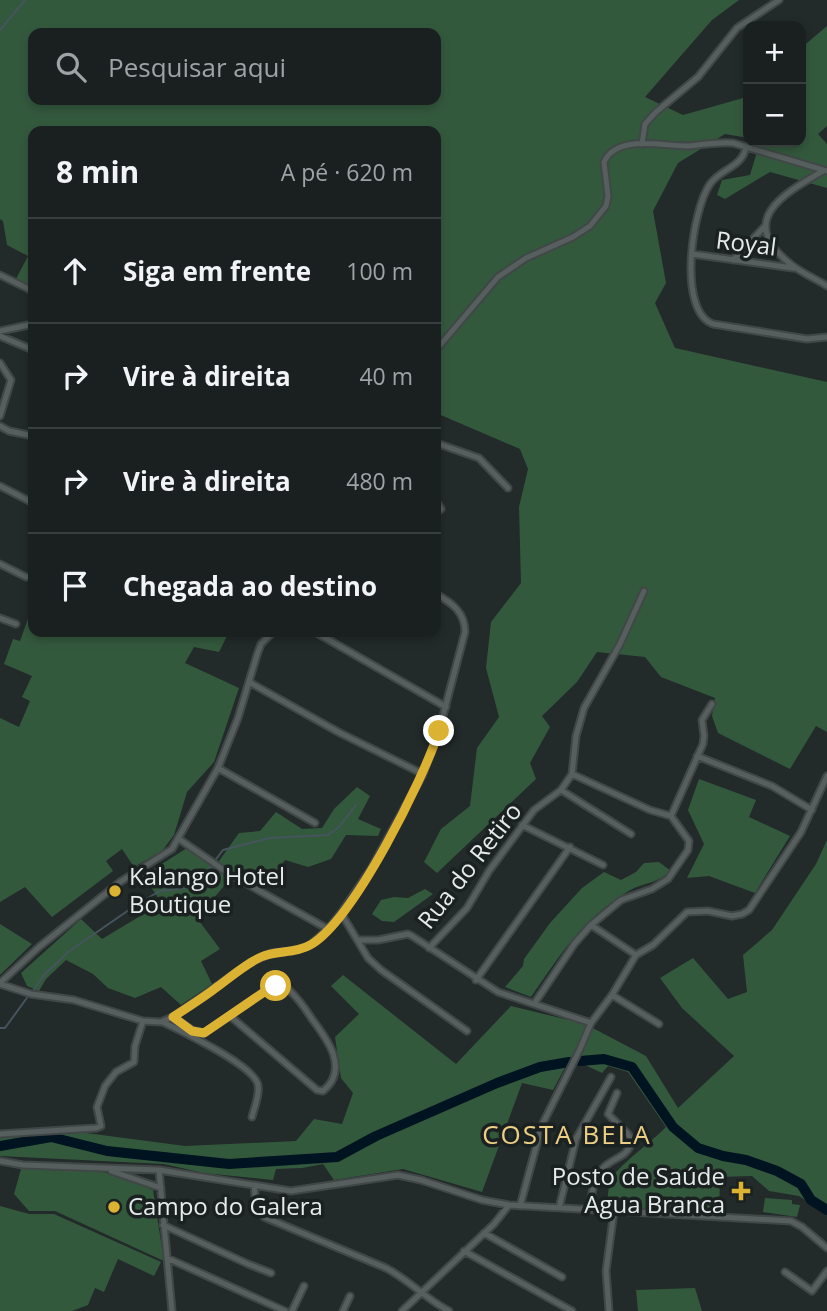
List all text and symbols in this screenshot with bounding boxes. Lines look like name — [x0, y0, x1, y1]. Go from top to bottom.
map controls — [743, 21, 806, 147]
button: + — [743, 21, 806, 84]
search box — [28, 28, 441, 105]
icon: search — [52, 48, 90, 86]
text: Pesquisar aqui — [108, 49, 286, 85]
button: − — [743, 84, 806, 147]
text: 8 min — [56, 151, 139, 192]
text: A pé · 620 m — [281, 156, 413, 188]
street label: Royal — [714, 222, 778, 263]
icon: ahead — [56, 252, 94, 290]
text: Siga em frente — [123, 253, 311, 289]
text: 100 m — [346, 255, 413, 287]
icon: right — [56, 357, 94, 395]
text: Vire à direita — [123, 358, 291, 394]
text: 40 m — [359, 360, 413, 392]
icon: right — [56, 462, 94, 500]
text: Vire à direita — [123, 463, 291, 499]
text: 480 m — [346, 465, 413, 497]
icon: arrive — [56, 567, 94, 605]
text: Chegada ao destino — [123, 568, 377, 604]
route end — [423, 715, 454, 746]
street label: Rua do Retiro — [409, 795, 528, 935]
place label: Kalango Hotel Boutique — [129, 859, 285, 920]
marker: Kalango Hotel Boutique — [107, 883, 123, 899]
route start — [260, 970, 291, 1001]
district label: COSTA BELA — [482, 1116, 652, 1152]
place label: Posto de Saúde Agua Branca — [552, 1159, 725, 1220]
marker: Posto de Saúde Agua Branca — [731, 1181, 751, 1201]
place label: Campo do Galera — [128, 1189, 323, 1222]
marker: Campo do Galera — [106, 1199, 122, 1215]

